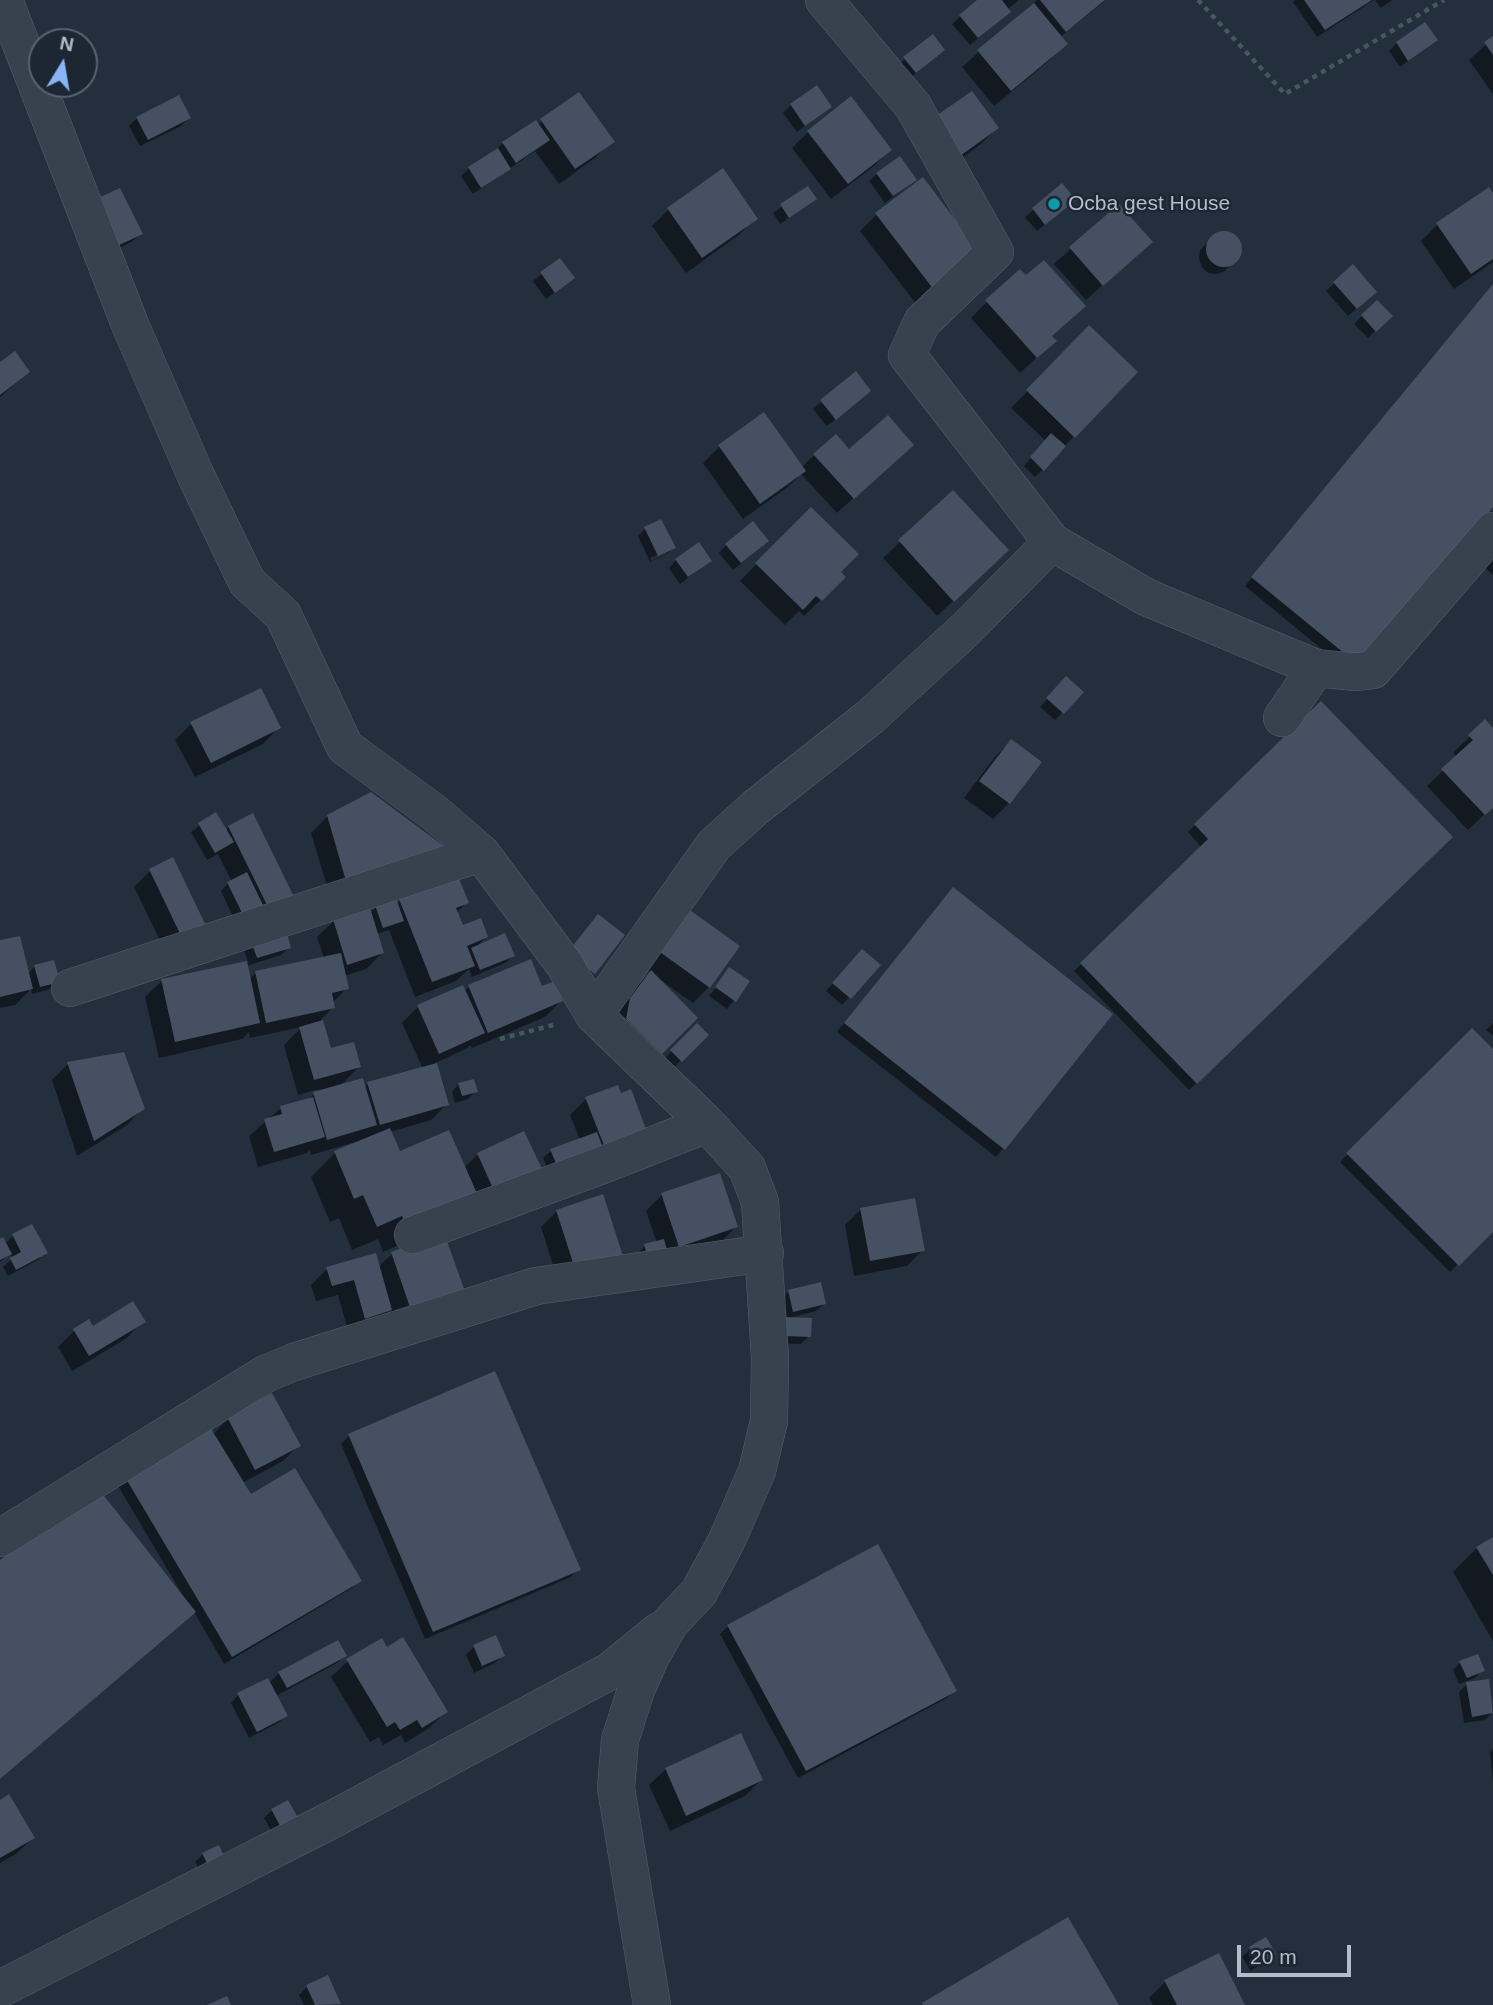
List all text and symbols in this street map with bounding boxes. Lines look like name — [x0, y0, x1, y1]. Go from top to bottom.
north arrow — [28, 28, 98, 98]
text: N — [58, 32, 75, 55]
place label: Ocba gest House — [1068, 191, 1230, 217]
marker: Ocba gest House — [1046, 196, 1062, 212]
scale bar — [1241, 1932, 1355, 1976]
text: 20 m — [1250, 1945, 1297, 1968]

